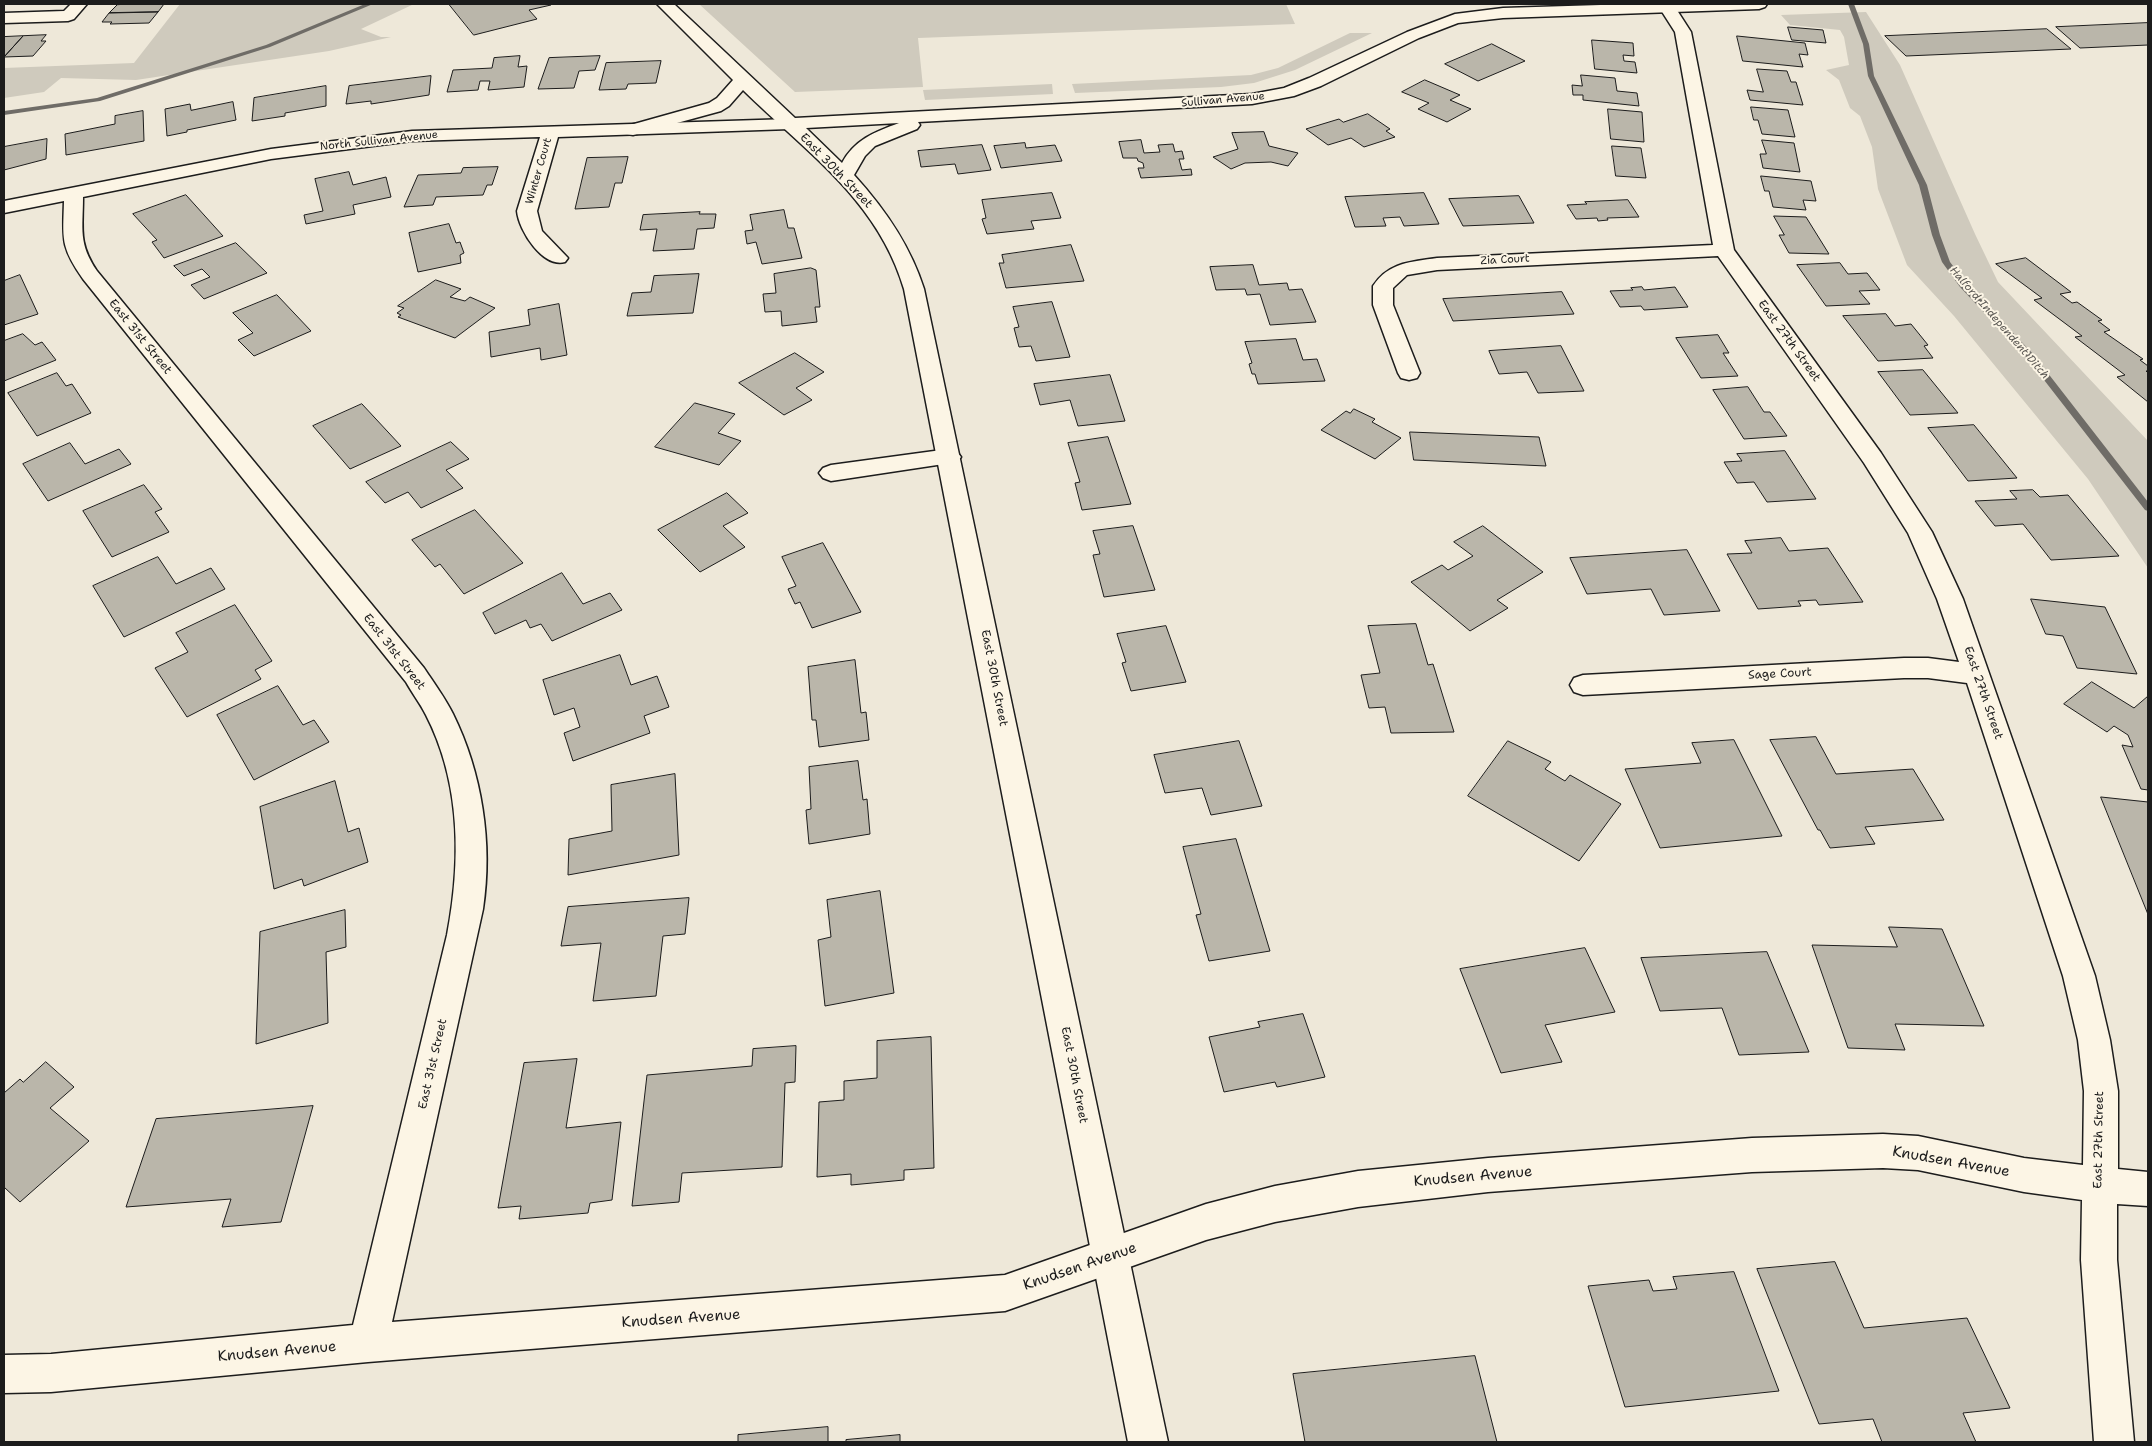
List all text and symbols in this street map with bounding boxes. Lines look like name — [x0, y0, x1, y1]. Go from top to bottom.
street label: Sullivan Avenue — [1181, 90, 1265, 110]
street label: North Sullivan Avenue — [319, 128, 439, 154]
street label: East 30th Street — [797, 131, 875, 211]
street label: Winter Court — [523, 136, 555, 206]
street label: Zia Court — [1480, 252, 1530, 268]
water label: Halford Independent Ditch — [1947, 264, 2051, 382]
street label: East 31st Street — [105, 297, 175, 377]
street label: East 27th Street — [1755, 297, 1823, 385]
street label: East 31st Street — [360, 611, 428, 693]
street label: East 30th Street — [978, 628, 1010, 728]
street label: East 27th Street — [1960, 645, 2006, 741]
street label: Sage Court — [1748, 665, 1812, 683]
street label: East 31st Street — [416, 1017, 450, 1111]
street label: East 30th Street — [1058, 1025, 1090, 1125]
street label: East 27th Street — [2091, 1091, 2107, 1189]
street label: Knudsen Avenue — [1891, 1143, 2011, 1181]
street label: Knudsen Avenue — [1413, 1163, 1533, 1191]
street label: Knudsen Avenue — [1021, 1239, 1139, 1295]
street label: Knudsen Avenue — [621, 1306, 741, 1332]
street label: Knudsen Avenue — [217, 1338, 337, 1366]

